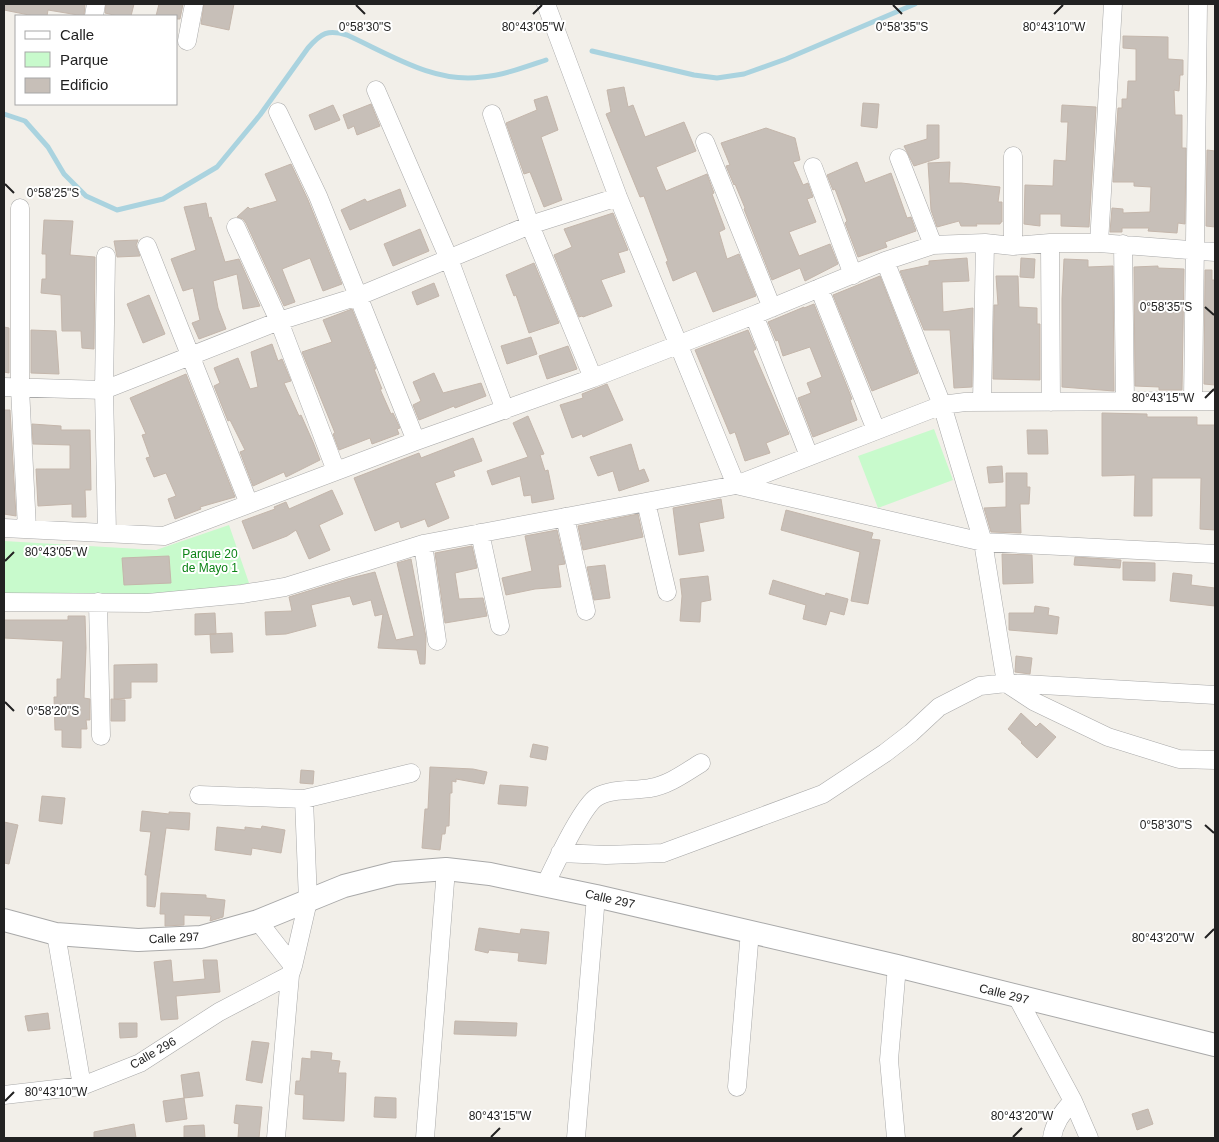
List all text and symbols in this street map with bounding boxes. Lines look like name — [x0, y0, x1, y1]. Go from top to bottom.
legend — [15, 15, 178, 105]
text: 0°58'30"S — [339, 20, 391, 34]
text: 80°43'05"W — [502, 20, 565, 34]
text: 0°58'35"S — [876, 20, 928, 34]
text: 80°43'10"W — [1023, 20, 1086, 34]
text: Calle — [60, 26, 94, 43]
text: Parque — [60, 51, 108, 68]
text: Edificio — [60, 76, 108, 93]
text: 0°58'25"S — [27, 186, 79, 200]
text: 0°58'35"S — [1140, 300, 1192, 314]
text: 80°43'15"W — [1132, 391, 1195, 405]
text: 80°43'05"W — [25, 545, 88, 559]
park label: Parque 20 de Mayo 1 — [182, 547, 238, 575]
text: 0°58'20"S — [27, 704, 79, 718]
text: 0°58'30"S — [1140, 818, 1192, 832]
street label: Calle 297 — [584, 886, 637, 912]
street label: Calle 297 — [148, 930, 200, 946]
text: 80°43'20"W — [1132, 931, 1195, 945]
street label: Calle 297 — [978, 981, 1031, 1007]
street label: Calle 296 — [128, 1034, 179, 1072]
text: 80°43'10"W — [25, 1085, 88, 1099]
text: 80°43'15"W — [469, 1109, 532, 1123]
text: 80°43'20"W — [991, 1109, 1054, 1123]

